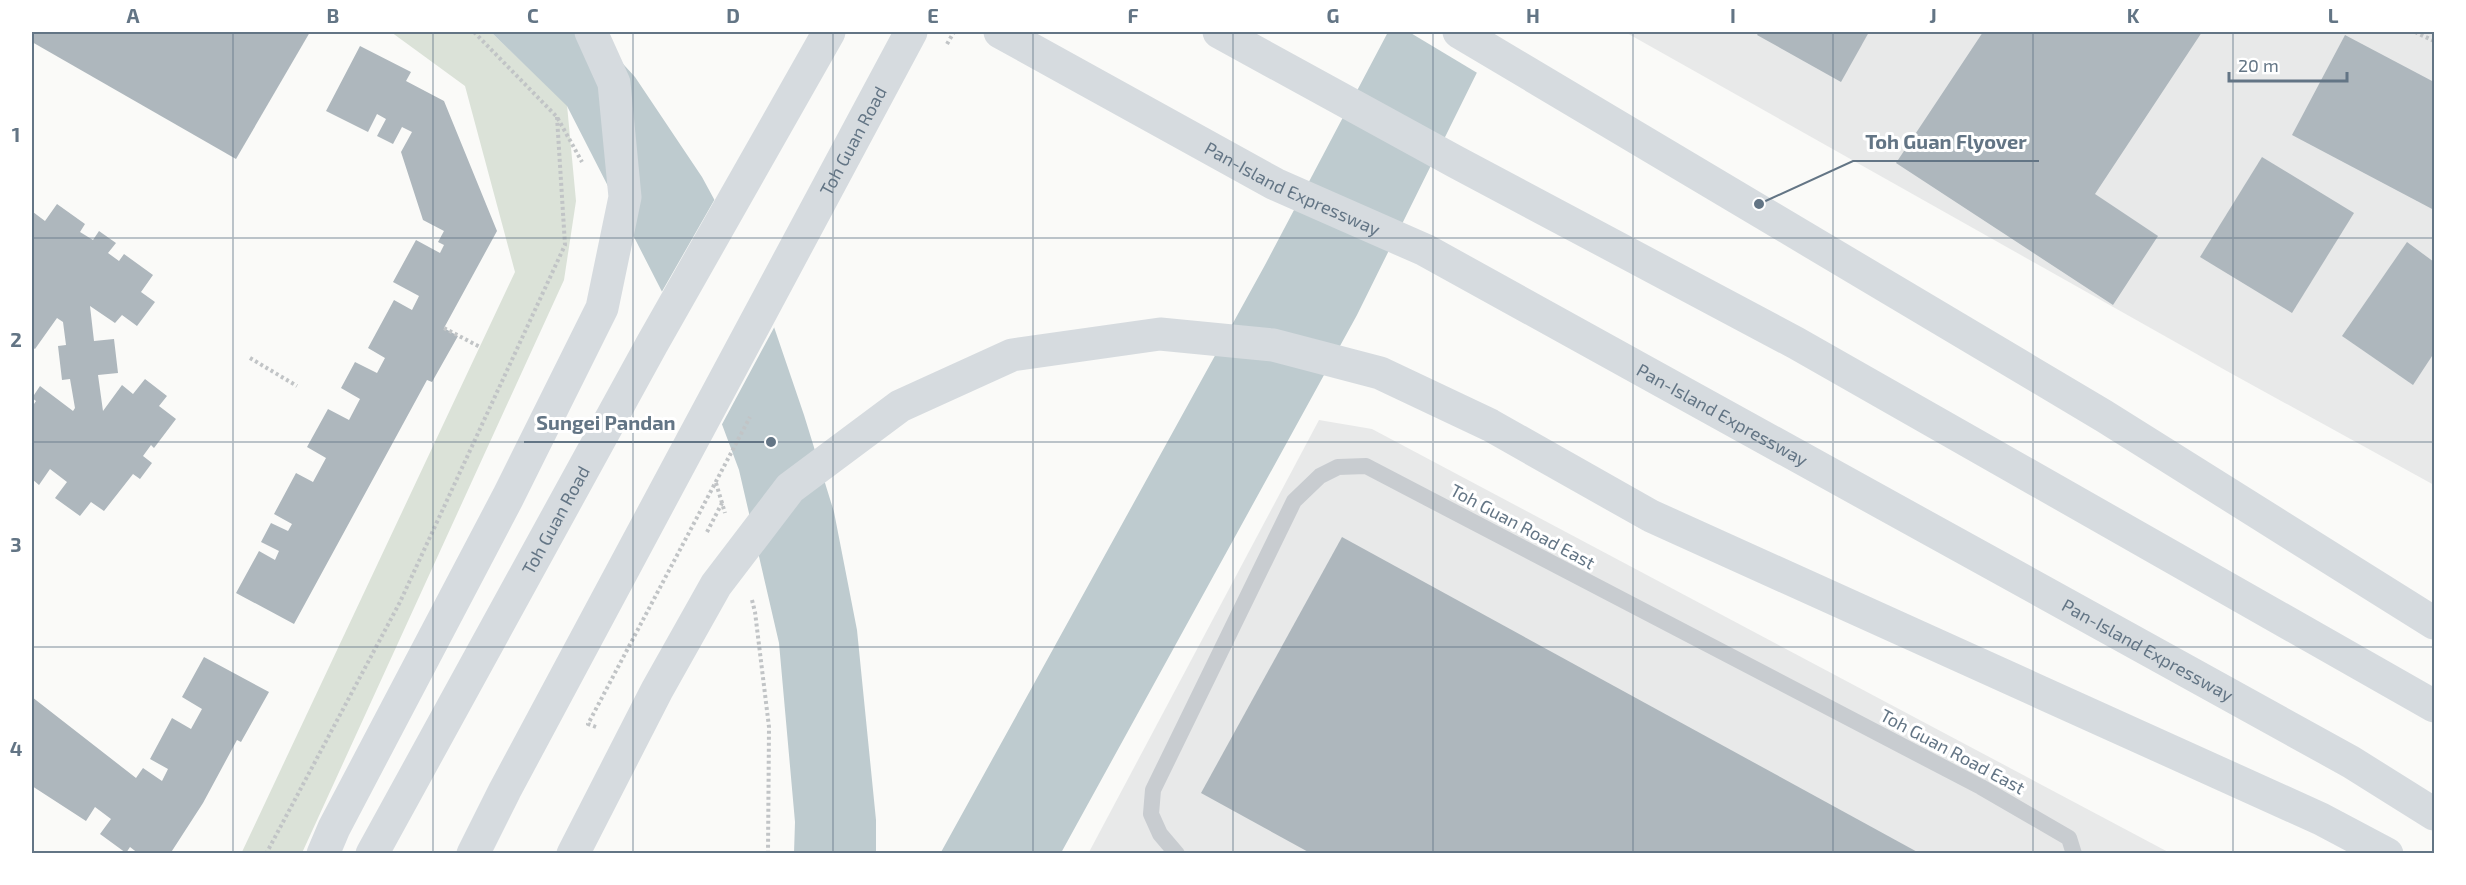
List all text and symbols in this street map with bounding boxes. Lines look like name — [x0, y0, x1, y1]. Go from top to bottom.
text: A — [126, 3, 140, 27]
text: B — [327, 3, 339, 27]
text: C — [527, 3, 539, 27]
text: D — [726, 3, 740, 27]
text: E — [927, 3, 939, 27]
text: F — [1127, 3, 1139, 27]
text: G — [1327, 3, 1339, 27]
text: H — [1526, 3, 1540, 27]
text: I — [1730, 3, 1736, 27]
text: J — [1929, 3, 1937, 27]
text: K — [2127, 3, 2140, 27]
text: L — [2328, 3, 2339, 27]
scale bar — [2229, 45, 2348, 83]
text: 20 m — [2238, 54, 2279, 76]
street label: Toh Guan Road — [815, 82, 891, 199]
text: 1 — [12, 122, 20, 146]
callout: Toh Guan Flyover — [1853, 123, 2039, 161]
text: Toh Guan Flyover — [1865, 129, 2027, 154]
street label: Pan-Island Expressway — [1201, 136, 1384, 240]
text: 2 — [10, 327, 22, 351]
street label: Pan-Island Expressway — [1633, 358, 1812, 471]
callout: Sungei Pandan — [524, 404, 688, 442]
text: Sungei Pandan — [536, 410, 676, 434]
street label: Toh Guan Road — [517, 462, 594, 578]
street label: Toh Guan Road East — [1447, 479, 1599, 573]
text: 3 — [10, 532, 22, 556]
street label: Pan-Island Expressway — [2058, 594, 2238, 706]
street label: Toh Guan Road East — [1877, 704, 2029, 798]
text: 4 — [10, 736, 23, 760]

